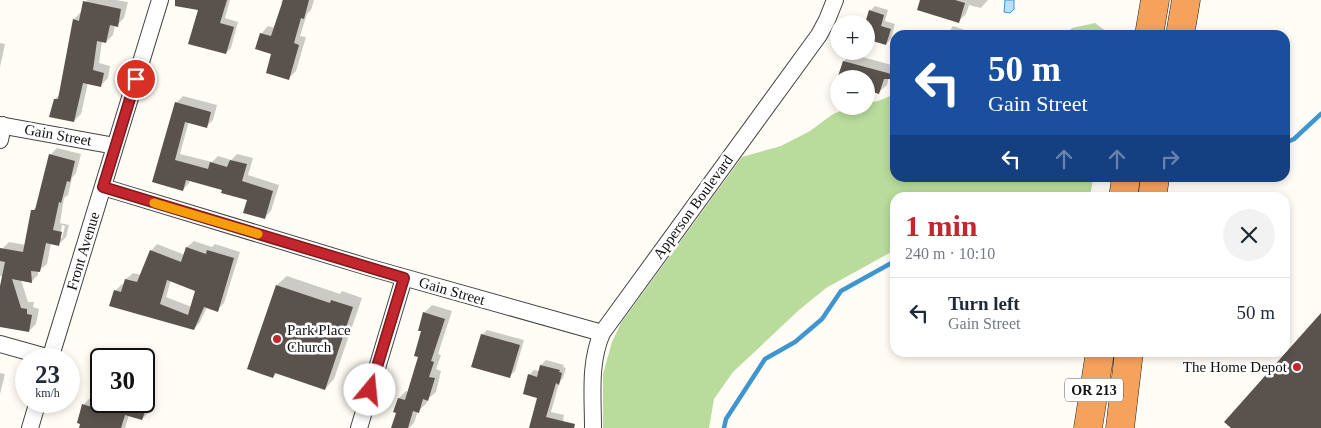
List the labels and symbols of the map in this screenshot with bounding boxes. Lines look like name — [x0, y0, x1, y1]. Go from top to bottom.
pin — [115, 58, 157, 100]
street label: Gain Street — [23, 121, 94, 149]
street label: Apperson Boulevard — [650, 152, 736, 262]
street label: Front Avenue — [64, 210, 103, 292]
street label: Gain Street — [417, 274, 488, 308]
place label: Park Place Church — [287, 322, 351, 355]
marker: Park Place Church — [271, 333, 283, 345]
speed limit sign: 30 — [90, 348, 155, 413]
place label: The Home Depot — [1183, 359, 1288, 375]
marker: The Home Depot — [1291, 361, 1303, 373]
position arrow — [343, 363, 395, 415]
road number: OR 213 — [1065, 378, 1123, 402]

